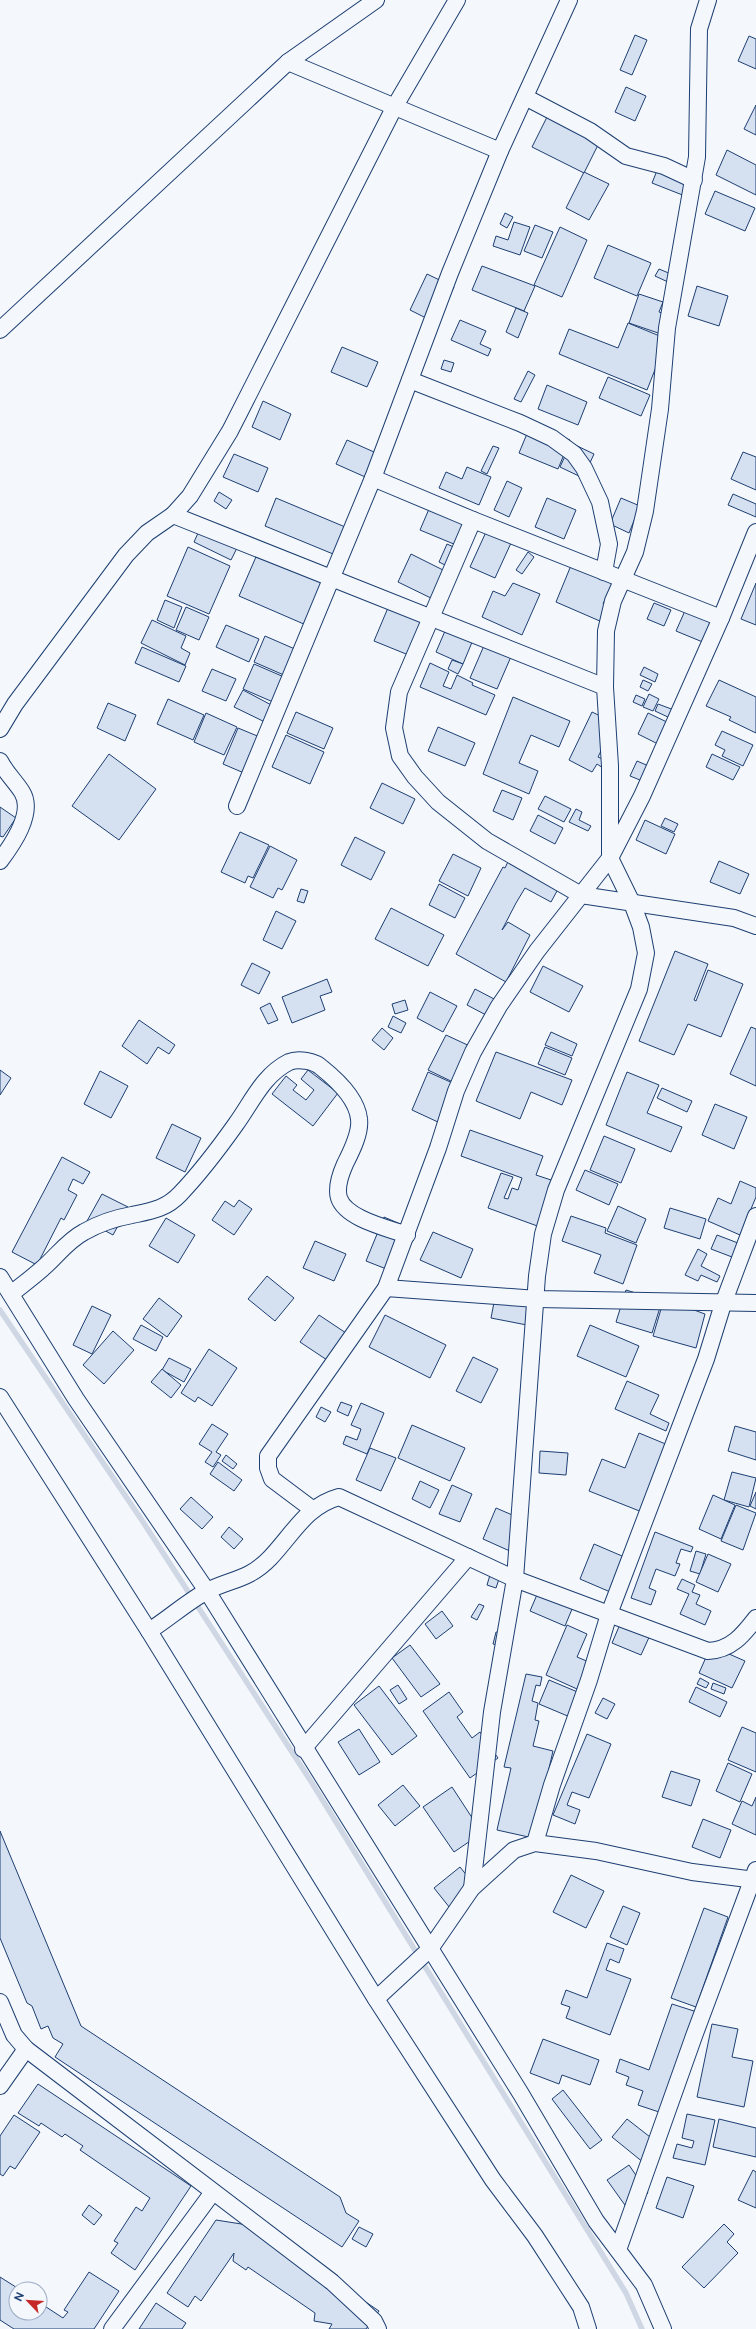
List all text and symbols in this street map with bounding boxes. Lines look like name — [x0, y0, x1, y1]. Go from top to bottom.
north arrow — [8, 2281, 48, 2321]
text: N — [12, 2290, 26, 2303]

